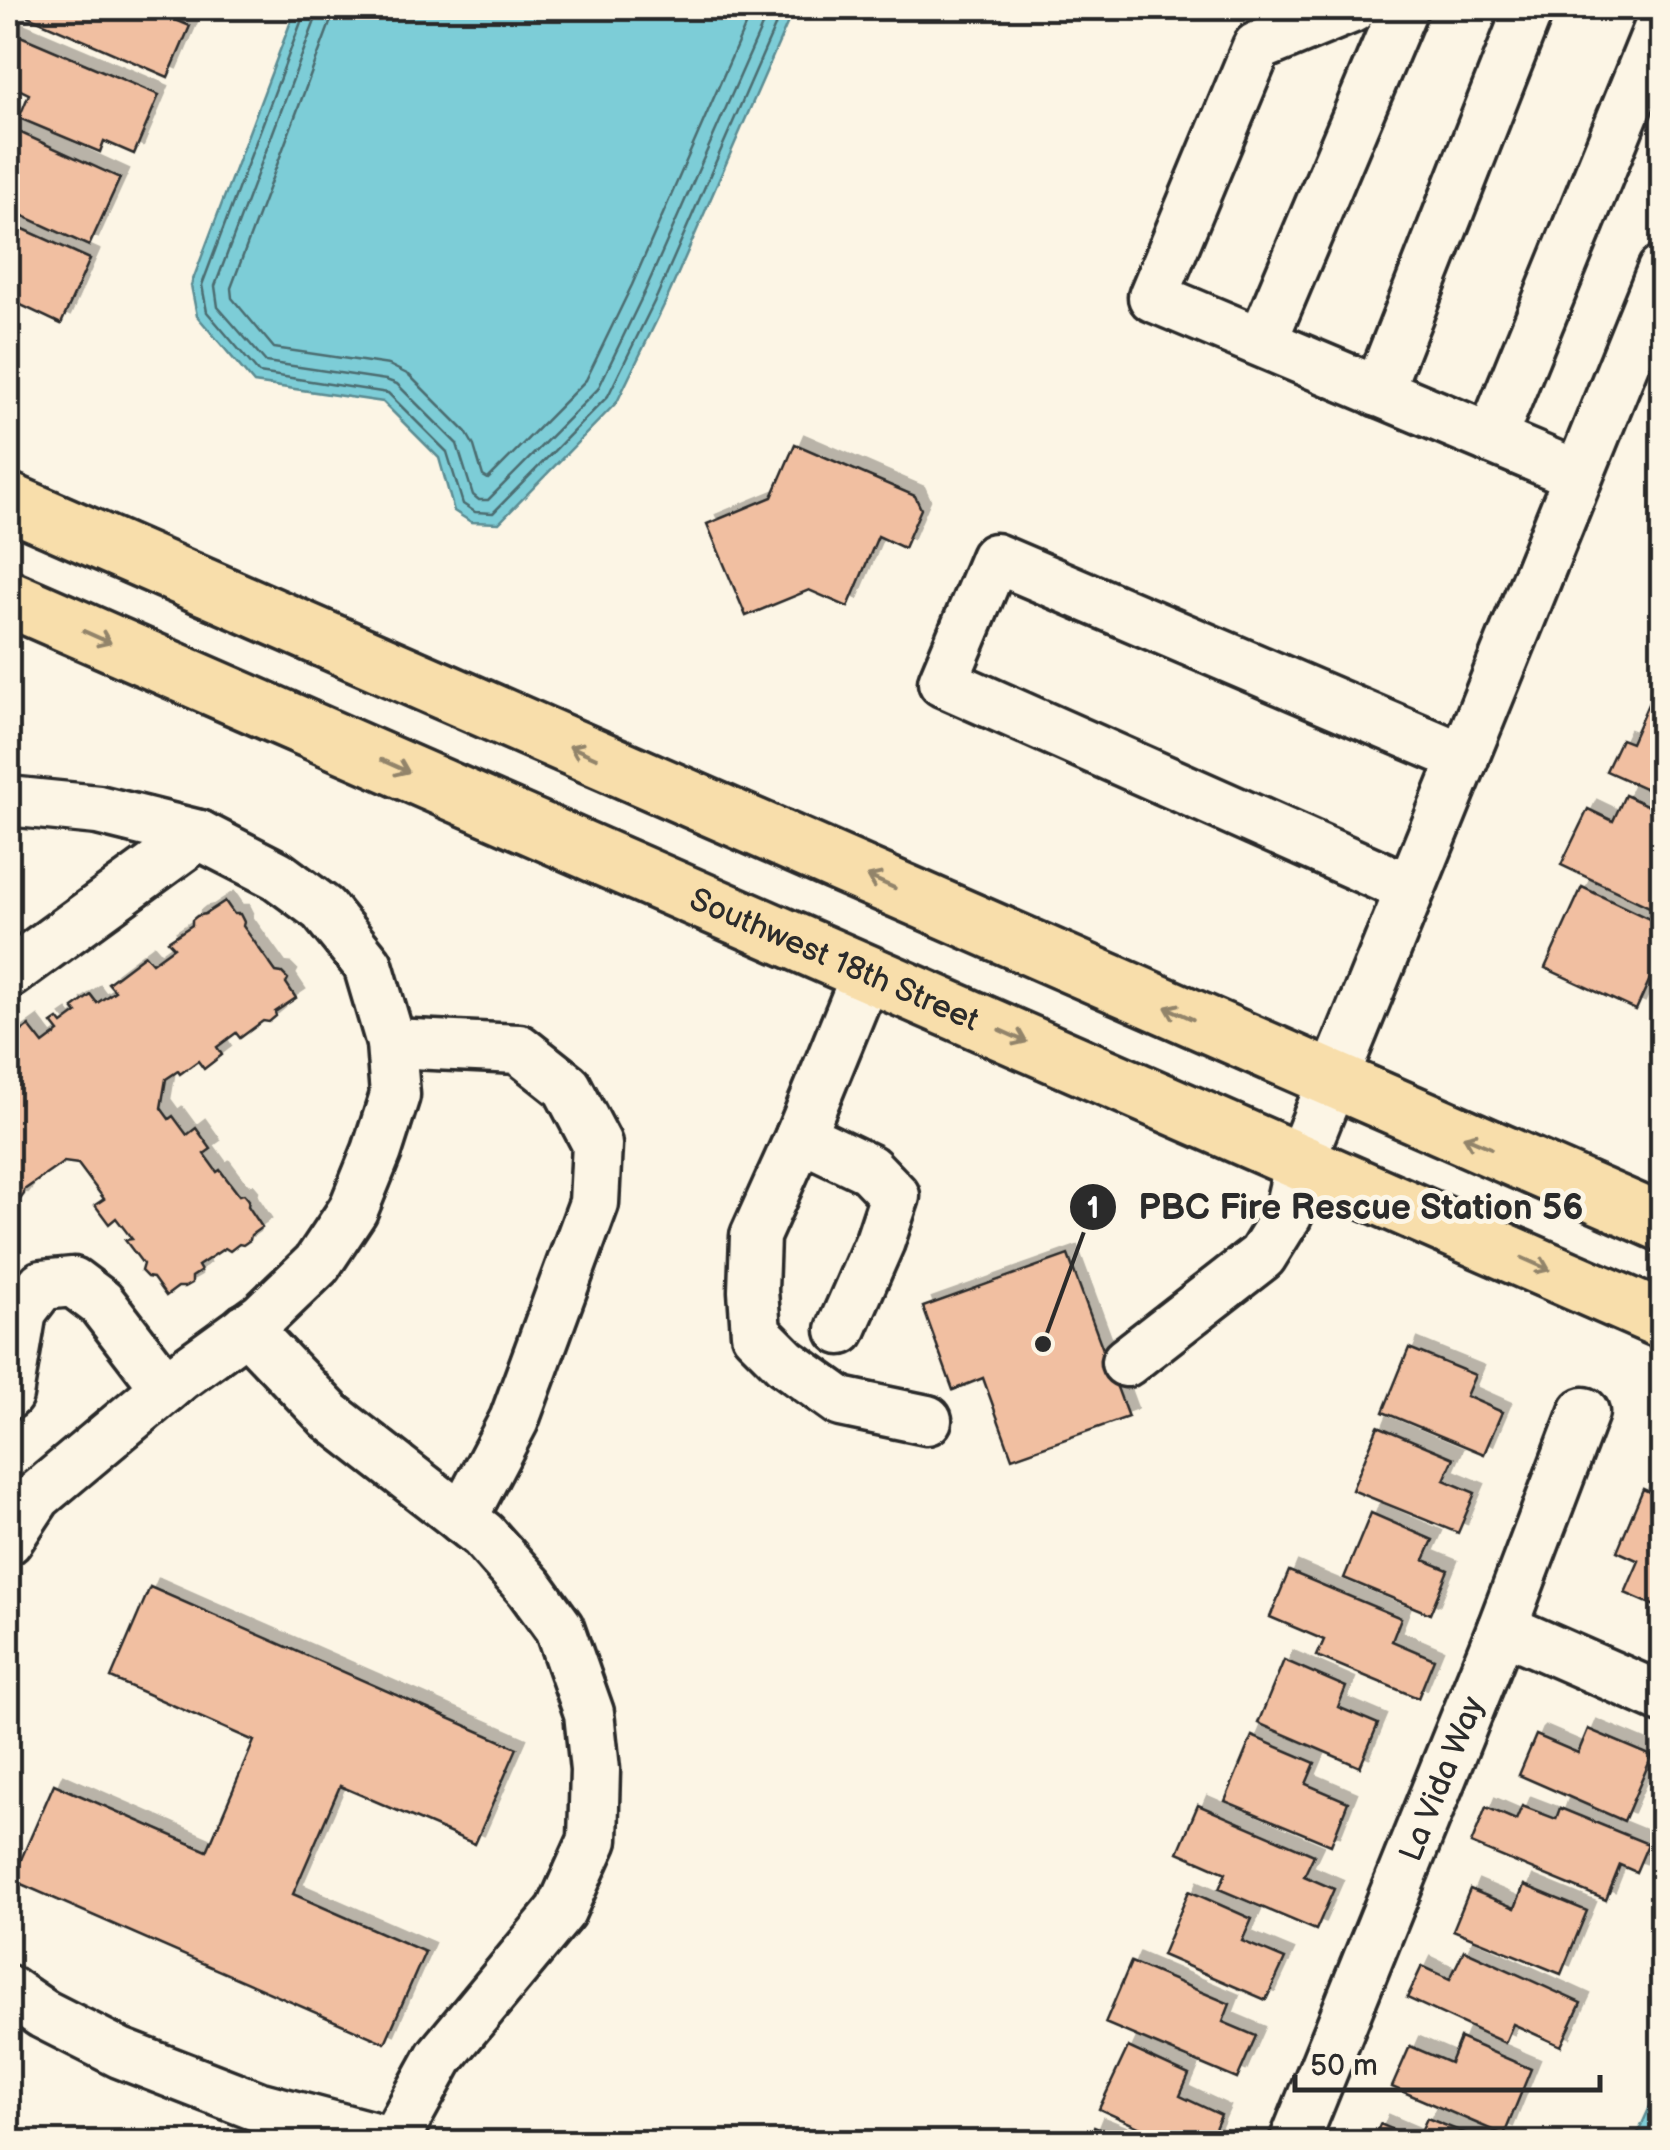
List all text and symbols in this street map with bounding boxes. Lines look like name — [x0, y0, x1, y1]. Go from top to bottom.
one-way arrow — [81, 629, 112, 647]
one-way arrow — [568, 742, 599, 760]
one-way arrow — [379, 758, 410, 776]
one-way arrow — [866, 872, 897, 890]
street label: Southwest 18th Street — [684, 880, 985, 1040]
one-way arrow — [1165, 1002, 1195, 1021]
one-way arrow — [997, 1028, 1028, 1046]
one-way arrow — [1462, 1132, 1493, 1150]
callout: PBC Fire Rescue Station 56 — [1068, 1175, 1603, 1240]
text: PBC Fire Rescue Station 56 — [1139, 1187, 1583, 1230]
text: 1 — [1087, 1191, 1099, 1227]
one-way arrow — [1520, 1256, 1551, 1274]
street label: La Vida Way — [1392, 1691, 1493, 1867]
scale bar — [1295, 2030, 1600, 2092]
text: 50 m — [1310, 2048, 1378, 2084]

